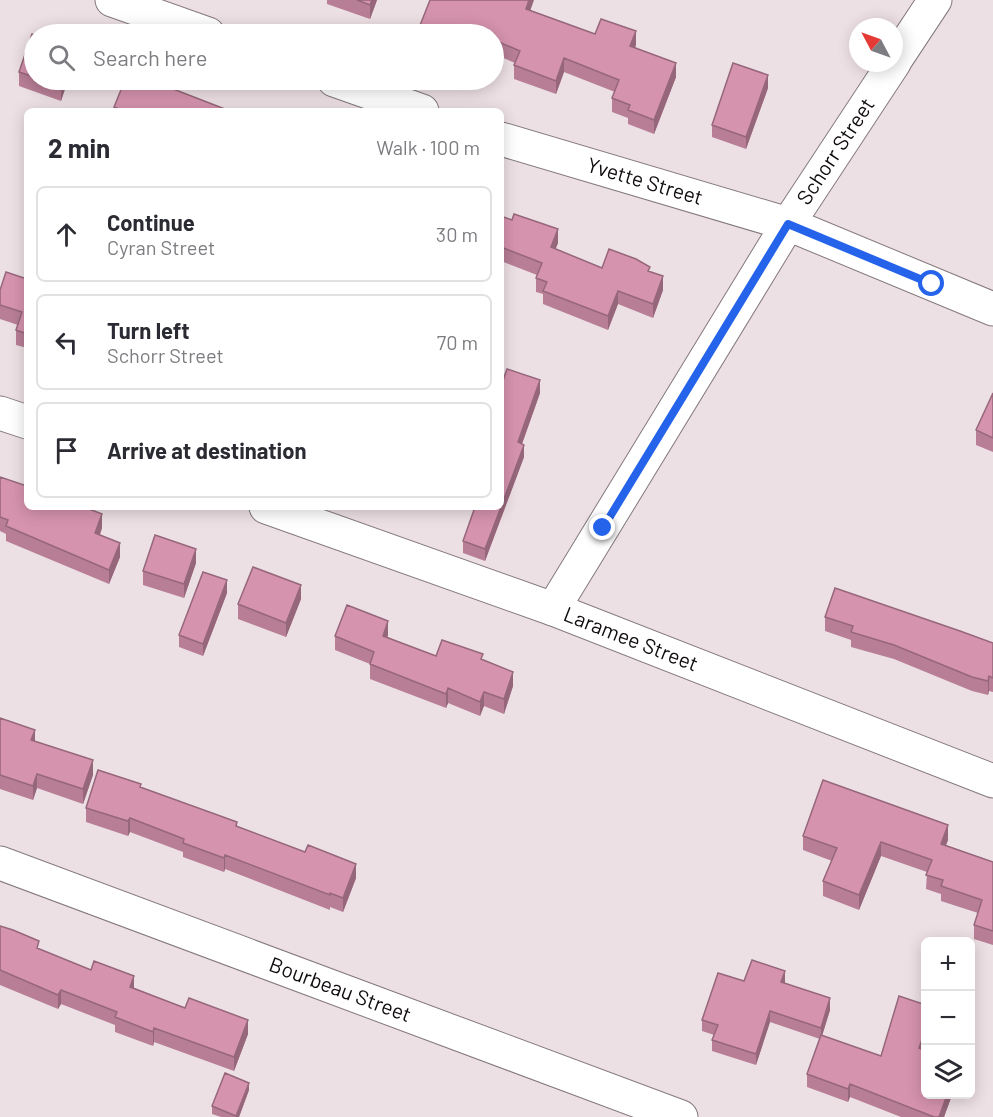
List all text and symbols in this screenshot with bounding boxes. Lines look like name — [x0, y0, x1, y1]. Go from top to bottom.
north arrow — [849, 18, 903, 72]
search box — [24, 24, 504, 90]
icon: search — [45, 41, 78, 74]
text: Search here — [93, 44, 207, 70]
street label: Schorr Street — [790, 92, 879, 209]
text: 2 min — [48, 132, 110, 163]
text: Walk · 100 m — [376, 135, 480, 159]
street label: Yvette Street — [584, 151, 706, 209]
text: Continue — [107, 209, 195, 235]
icon: ahead — [50, 218, 83, 251]
text: 30 m — [436, 222, 478, 246]
text: Cyran Street — [107, 235, 215, 259]
route start — [918, 270, 944, 296]
text: Turn left — [107, 317, 190, 343]
icon: left — [50, 326, 83, 359]
text: 70 m — [437, 330, 478, 354]
text: Schorr Street — [107, 343, 224, 367]
icon: arrive — [50, 434, 83, 467]
text: Arrive at destination — [107, 437, 306, 463]
route end — [589, 514, 615, 540]
street label: Laramee Street — [560, 600, 702, 676]
map controls — [921, 937, 975, 1099]
button: + — [921, 937, 975, 991]
street label: Bourbeau Street — [266, 951, 415, 1026]
button: − — [921, 991, 975, 1045]
button: layers — [921, 1045, 975, 1099]

